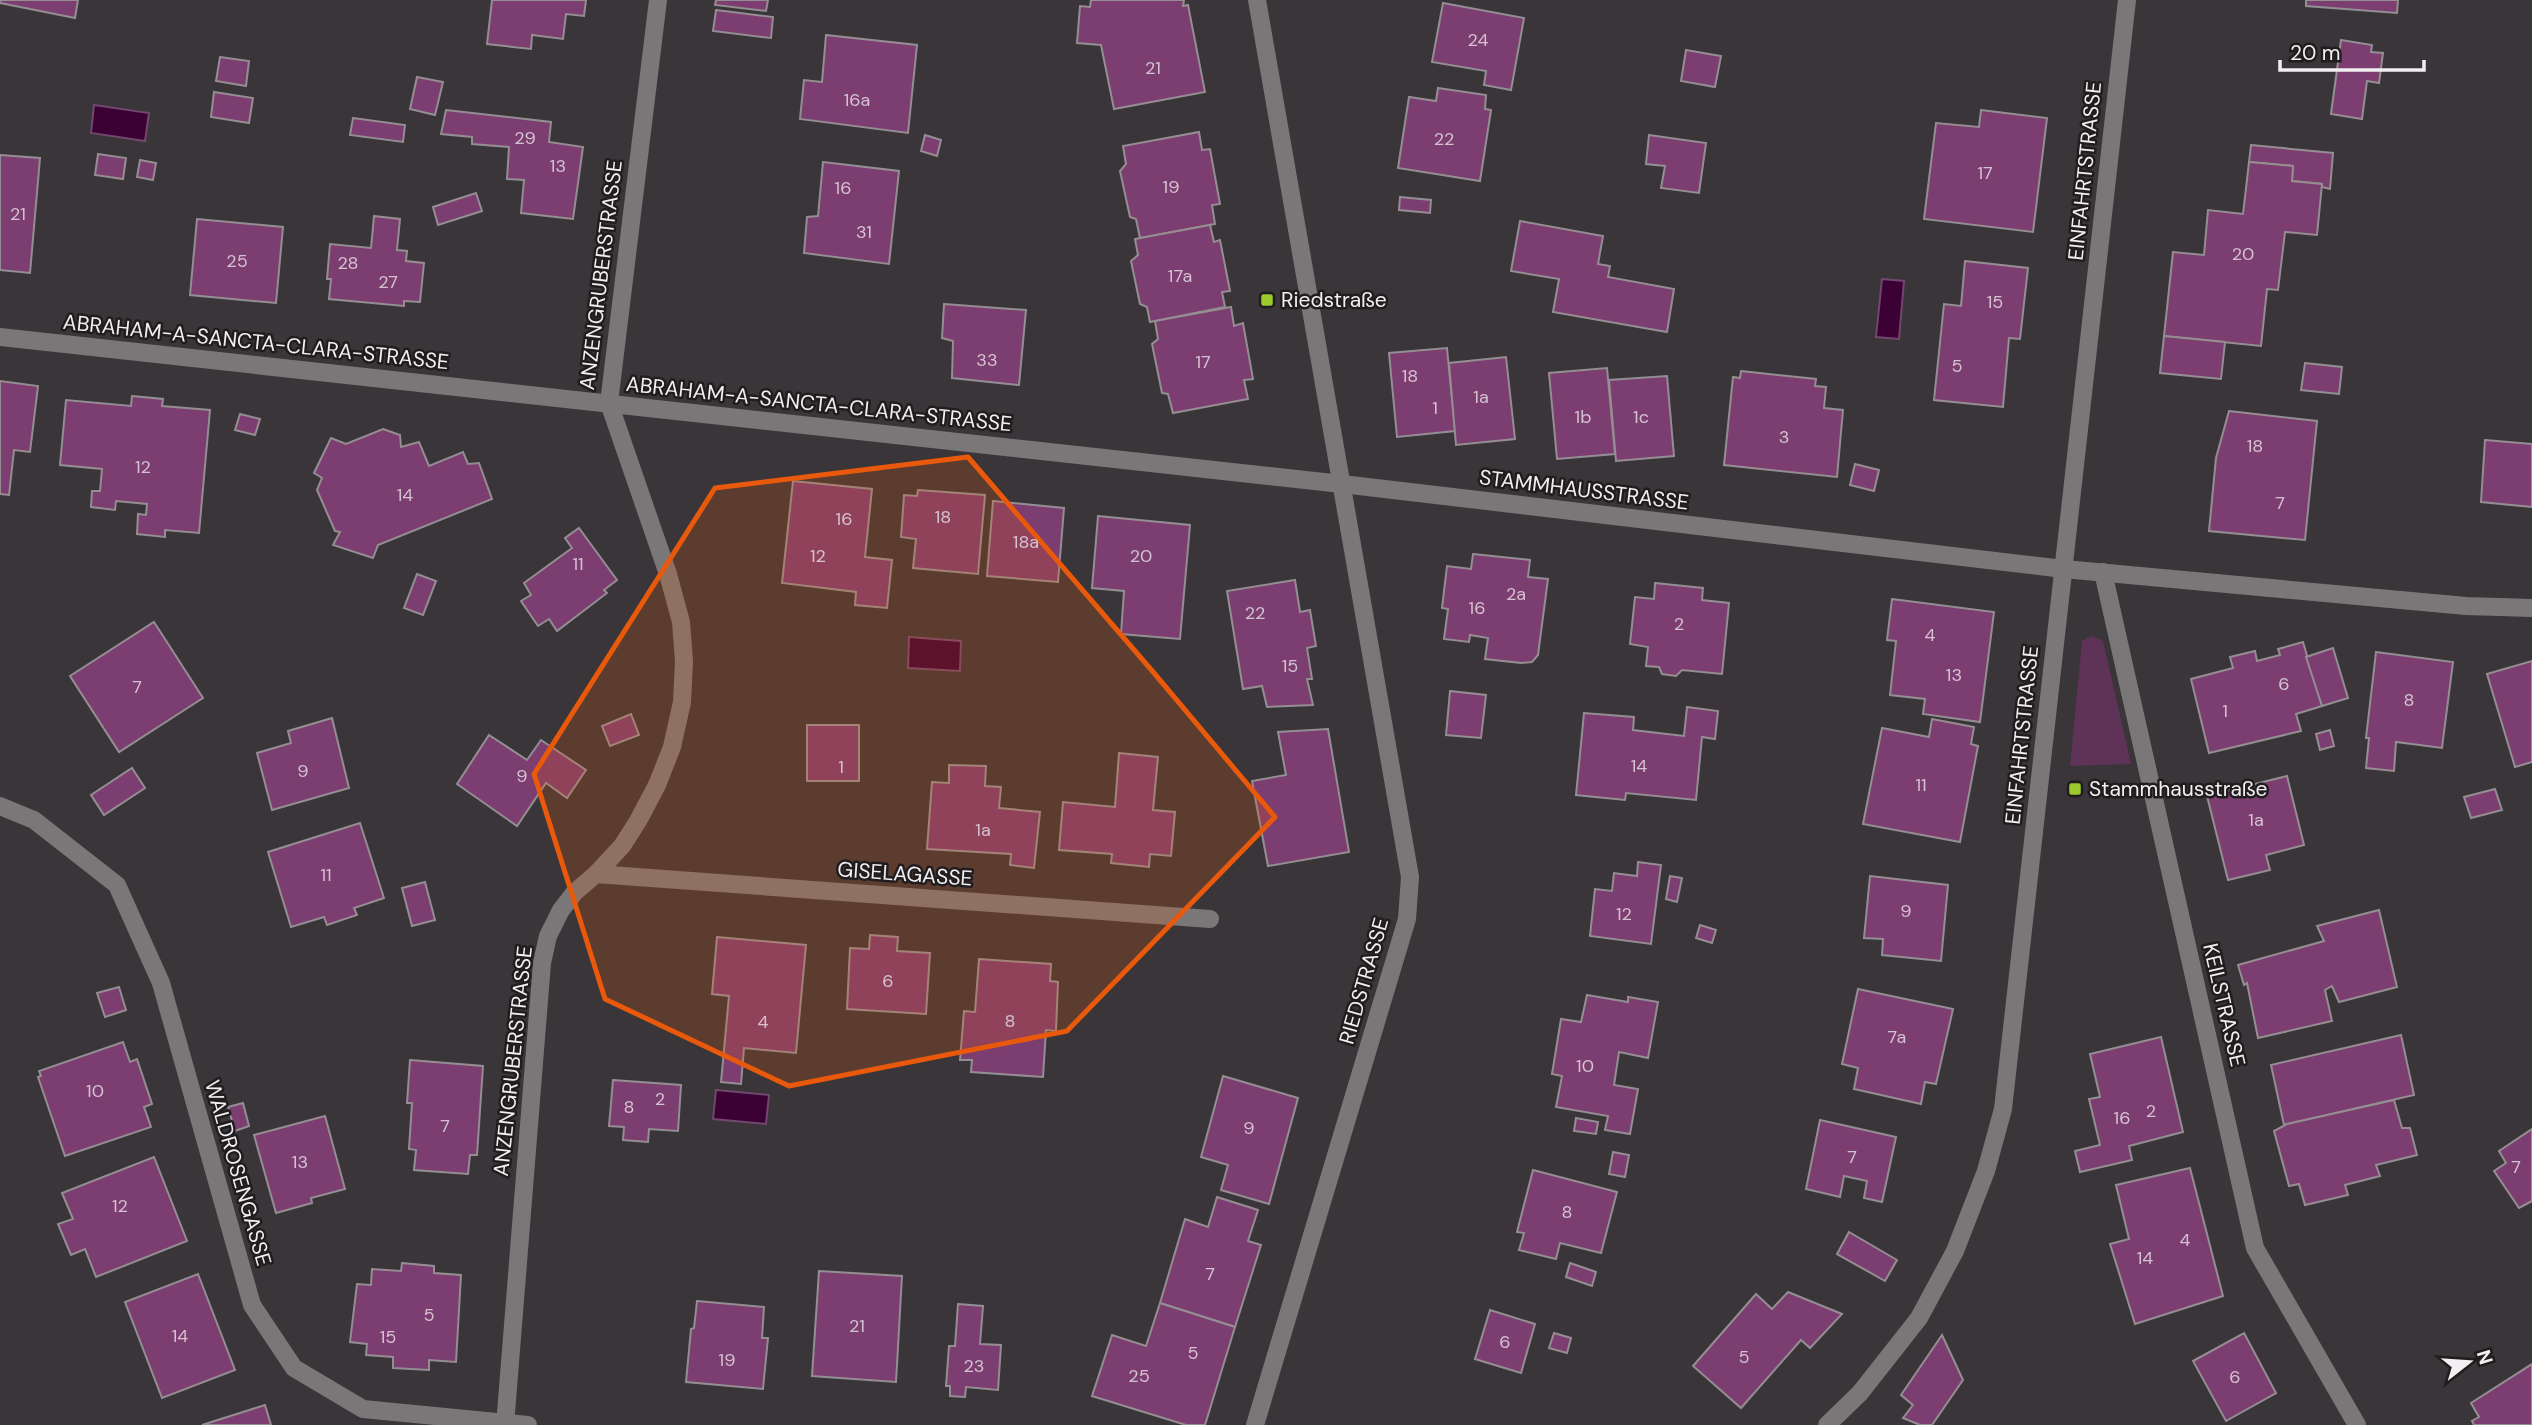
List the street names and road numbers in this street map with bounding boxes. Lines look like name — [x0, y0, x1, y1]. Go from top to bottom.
street label: EINFAHRTSTRASSE — [2062, 80, 2108, 262]
street label: ANZENGRUBERSTRASSE — [573, 158, 629, 392]
street label: ABRAHAM-A-SANCTA-CLARA-STRASSE — [62, 308, 450, 376]
street label: ABRAHAM-A-SANCTA-CLARA-STRASSE — [625, 370, 1013, 438]
street label: STAMMHAUSSTRASSE — [1478, 463, 1690, 517]
street label: EINFAHRTSTRASSE — [1999, 644, 2045, 826]
street label: GISELAGASSE — [837, 855, 973, 893]
street label: RIEDSTRASSE — [1333, 915, 1395, 1047]
street label: KEILSTRASSE — [2196, 941, 2252, 1069]
street label: ANZENGRUBERSTRASSE — [487, 944, 539, 1178]
street label: WALDROSENGASSE — [198, 1077, 278, 1269]

